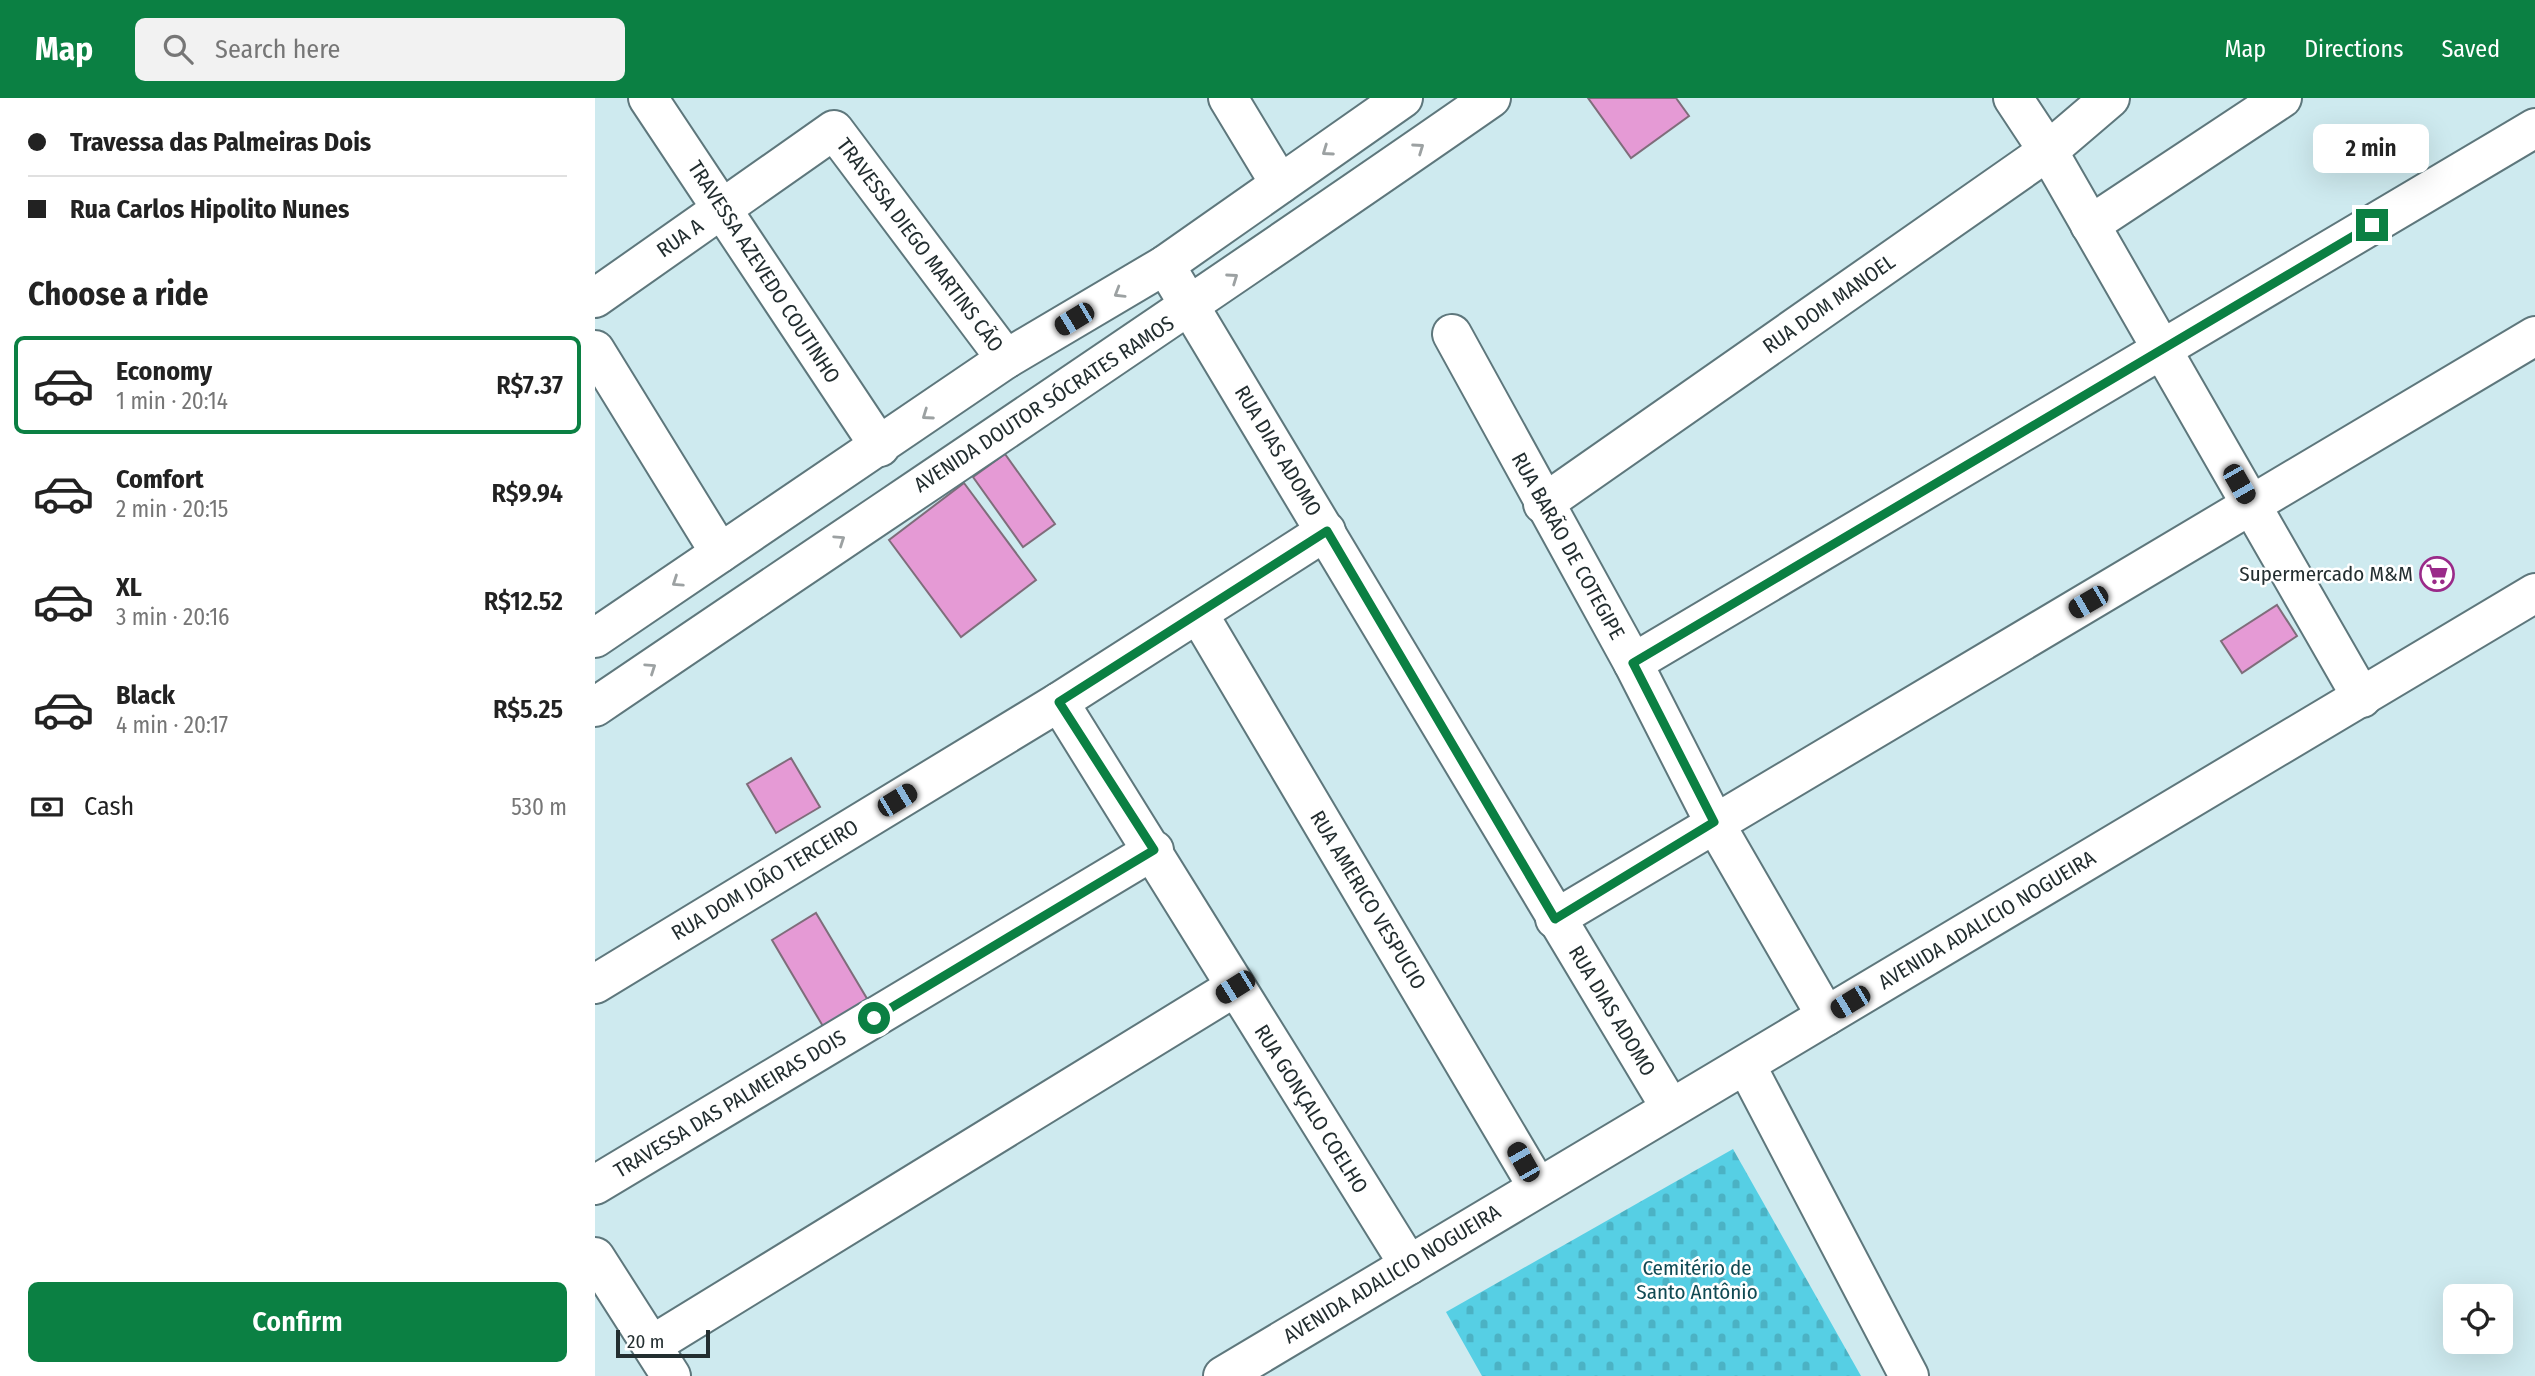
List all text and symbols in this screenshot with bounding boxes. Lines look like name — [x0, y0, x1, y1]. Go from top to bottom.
search box — [135, 18, 625, 81]
text: Map — [35, 29, 93, 69]
icon: search — [159, 30, 197, 68]
text: Search here — [215, 34, 340, 65]
text: Map — [2225, 35, 2266, 63]
text: Directions — [2304, 35, 2403, 63]
text: Saved — [2441, 35, 2500, 63]
callout: 2 min — [2314, 123, 2430, 172]
text: Travessa das Palmeiras Dois — [70, 127, 371, 158]
street label: TRAVESSA DIEGO MARTINS CÃO — [831, 133, 1009, 357]
text: 2 min — [2345, 134, 2397, 162]
one-way arrow — [1322, 143, 1335, 155]
one-way arrow — [1411, 144, 1424, 156]
street label: TRAVESSA AZEVEDO COUTINHO — [682, 156, 846, 388]
text: Rua Carlos Hipolito Nunes — [70, 194, 349, 225]
route end — [2356, 209, 2388, 241]
street label: RUA A — [652, 213, 708, 263]
street label: RUA DOM MANOEL — [1758, 248, 1901, 359]
one-way arrow — [1225, 274, 1238, 286]
text: Choose a ride — [28, 275, 209, 313]
one-way arrow — [1113, 285, 1126, 298]
car — [1051, 299, 1098, 339]
street label: AVENIDA DOUTOR SÓCRATES RAMOS — [909, 310, 1179, 498]
icon: car — [32, 354, 95, 417]
text: Economy — [116, 356, 212, 387]
text: R$7.37 — [496, 370, 563, 401]
street label: RUA DIAS ADOMO — [1229, 381, 1327, 521]
text: 1 min · 20:14 — [116, 387, 228, 415]
one-way arrow — [922, 407, 935, 419]
street label: RUA BARÃO DE COTEGIPE — [1506, 448, 1630, 644]
car — [2220, 461, 2259, 507]
icon: car — [32, 462, 95, 525]
text: Comfort — [116, 464, 204, 495]
text: R$9.94 — [492, 478, 563, 509]
text: 2 min · 20:15 — [116, 495, 228, 523]
one-way arrow — [832, 536, 845, 549]
supermarket icon: Supermercado M&M — [2418, 555, 2456, 593]
place label: Supermercado M&M — [2239, 561, 2413, 587]
icon: car — [32, 570, 95, 633]
text: XL — [116, 572, 142, 603]
one-way arrow — [672, 574, 685, 587]
car — [2065, 582, 2112, 622]
text: R$12.52 — [484, 586, 563, 617]
text: 3 min · 20:16 — [116, 603, 230, 631]
one-way arrow — [644, 663, 657, 676]
icon: car — [32, 678, 95, 741]
text: Black — [116, 680, 175, 711]
text: R$5.25 — [493, 694, 563, 725]
text: 4 min · 20:17 — [116, 711, 228, 739]
car — [874, 780, 921, 820]
icon: cash — [28, 788, 66, 826]
text: Cash — [84, 791, 134, 822]
text: 530 m — [511, 793, 567, 821]
street label: RUA AMERICO VESPUCIO — [1304, 806, 1432, 994]
street label: RUA DOM JOÃO TERCEIRO — [667, 814, 863, 946]
street label: AVENIDA ADALICIO NOGUEIRA — [1874, 845, 2100, 995]
street label: RUA DIAS ADOMO — [1563, 941, 1661, 1081]
car — [1212, 967, 1259, 1007]
car — [1827, 982, 1874, 1022]
route start — [858, 1002, 890, 1034]
street label: RUA GONÇALO COELHO — [1249, 1020, 1373, 1198]
street label: TRAVESSA DAS PALMEIRAS DOIS — [609, 1024, 851, 1184]
car — [1504, 1139, 1543, 1185]
street label: AVENIDA ADALICIO NOGUEIRA — [1279, 1199, 1505, 1349]
park label: Cemitério de Santo Antônio — [1636, 1255, 1758, 1305]
button: Confirm — [28, 1282, 567, 1362]
map controls — [2443, 1284, 2513, 1354]
button: locate — [2443, 1284, 2513, 1354]
scale bar — [616, 1327, 711, 1359]
text: 20 m — [627, 1330, 664, 1353]

